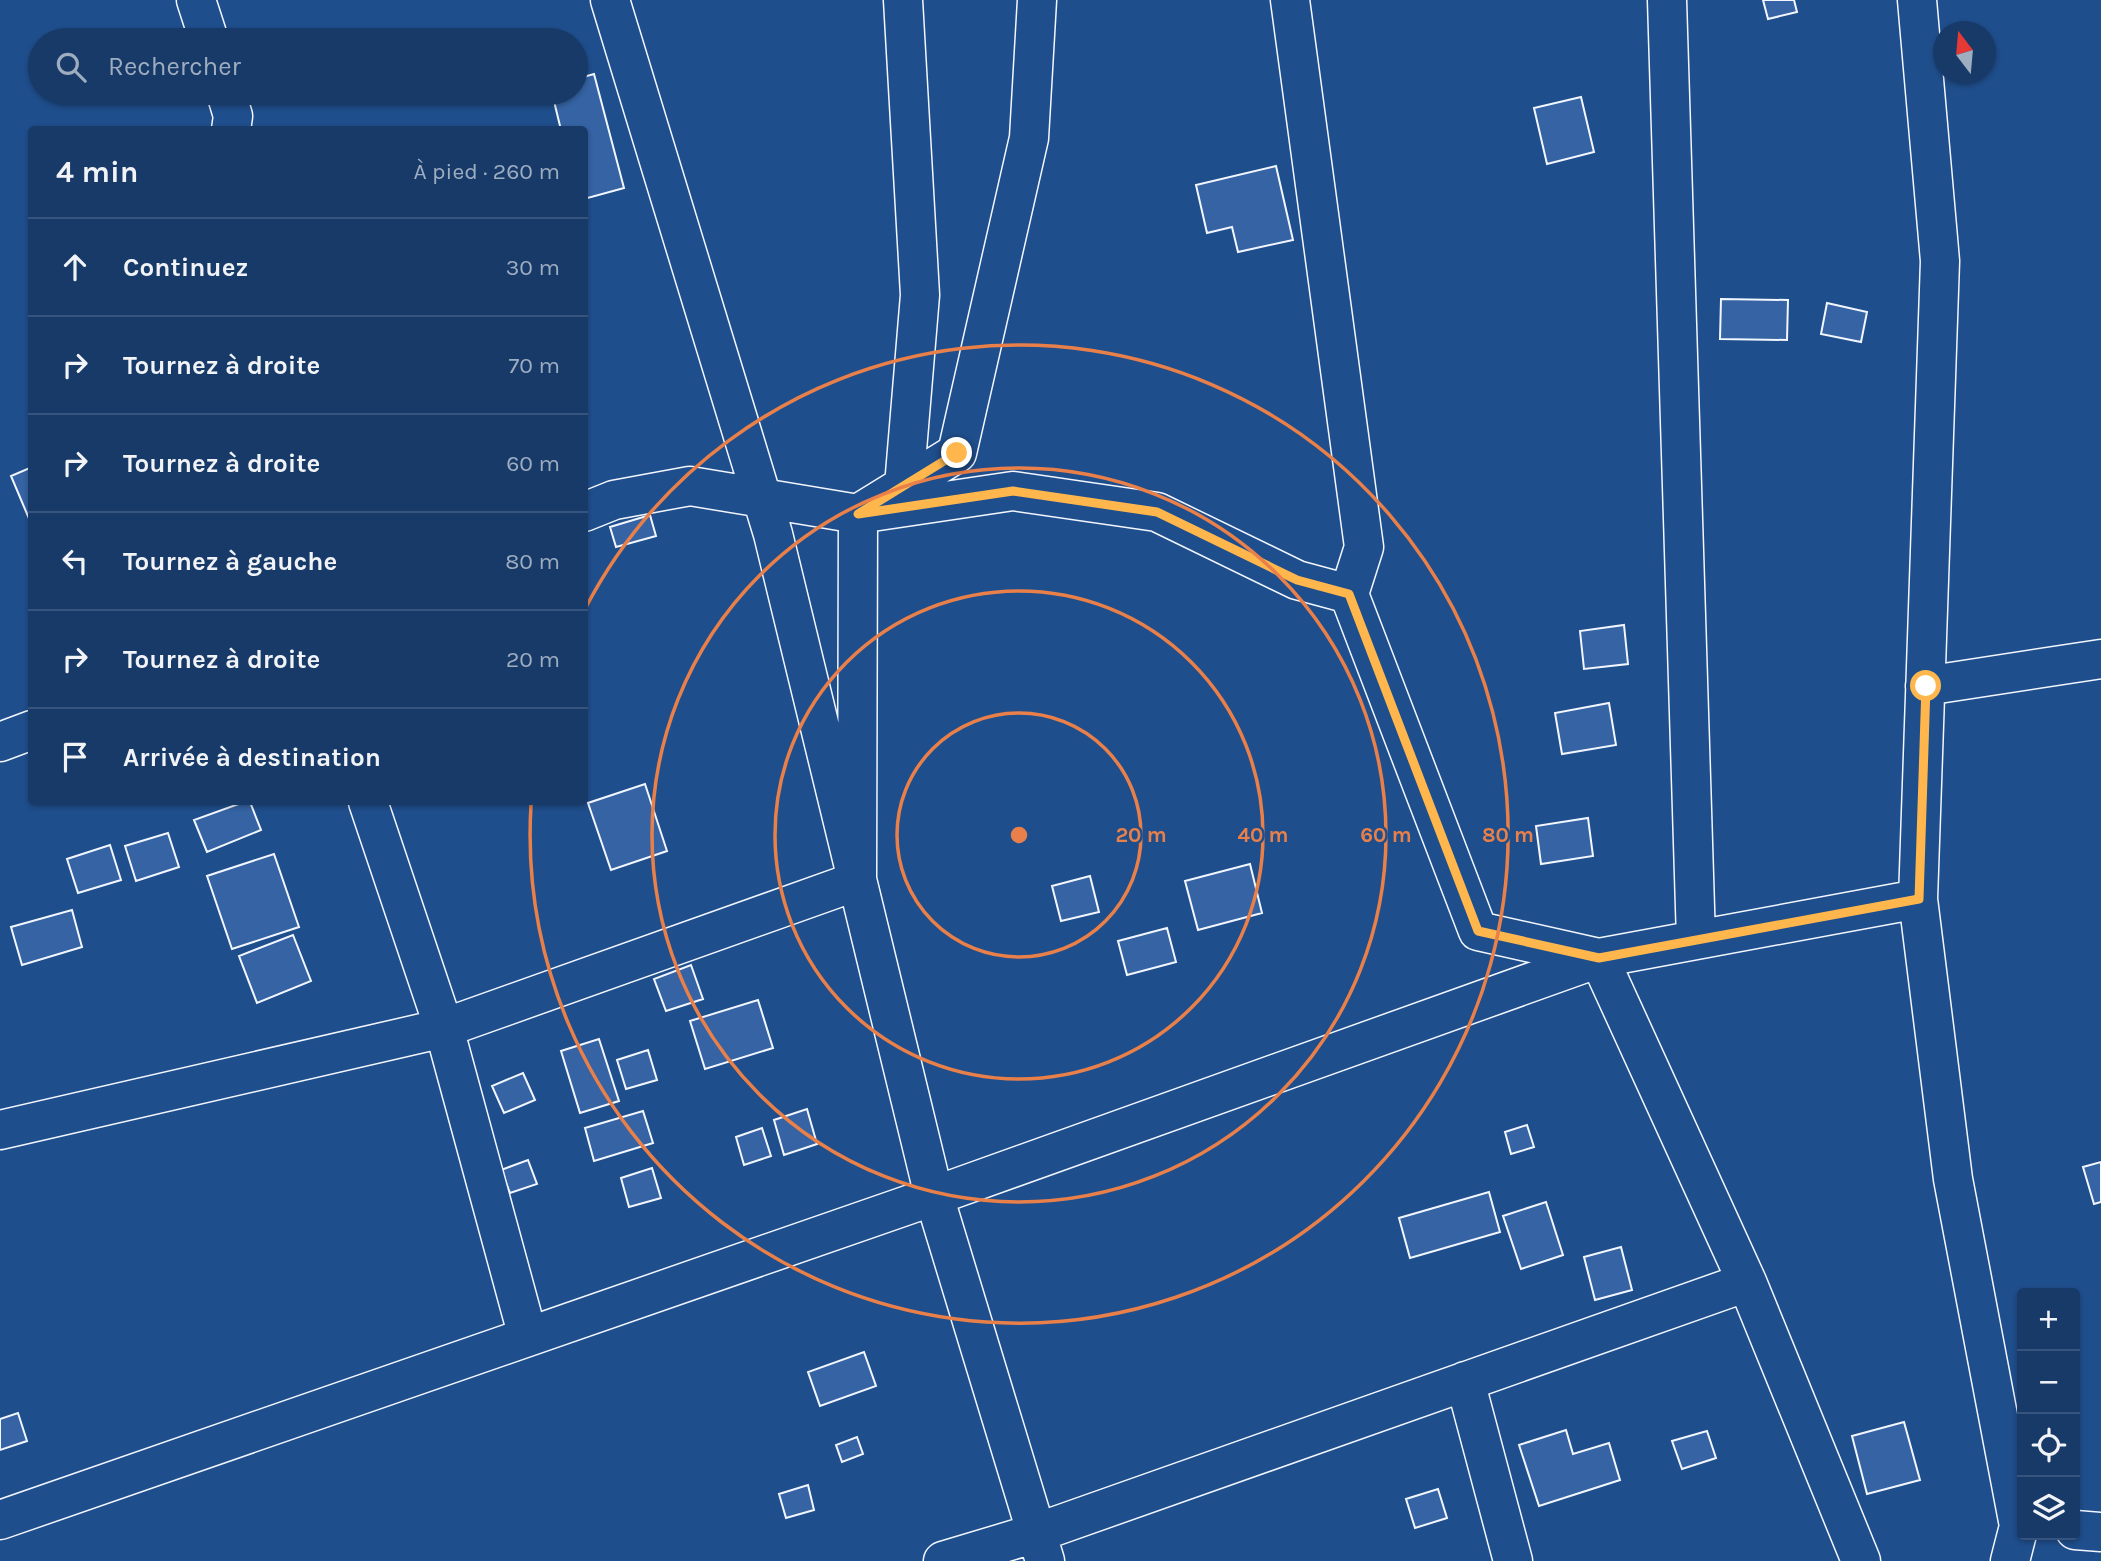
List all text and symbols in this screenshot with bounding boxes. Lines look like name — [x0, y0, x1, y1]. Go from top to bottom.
north arrow — [1933, 21, 1996, 84]
search box — [28, 28, 588, 105]
icon: search — [52, 48, 90, 86]
text: Rechercher — [108, 51, 241, 82]
text: 4 min — [56, 154, 138, 190]
text: À pied · 260 m — [413, 158, 560, 185]
icon: ahead — [56, 248, 94, 286]
text: Continuez — [123, 252, 248, 283]
text: 30 m — [506, 254, 560, 281]
icon: right — [56, 346, 94, 384]
text: Tournez à droite — [123, 350, 320, 381]
text: 70 m — [509, 352, 560, 379]
route end — [941, 437, 972, 468]
icon: right — [56, 444, 94, 482]
text: Tournez à droite — [123, 448, 320, 479]
text: 60 m — [506, 450, 560, 477]
icon: left — [56, 542, 94, 580]
text: Tournez à gauche — [123, 546, 337, 577]
text: 80 m — [505, 548, 560, 575]
icon: right — [56, 640, 94, 678]
text: Tournez à droite — [123, 644, 320, 675]
text: 20 m — [506, 646, 560, 673]
route start — [1910, 670, 1941, 701]
icon: arrive — [56, 738, 94, 776]
text: Arrivée à destination — [123, 742, 381, 773]
centre of rings — [1007, 823, 1031, 847]
text: 20 m — [1115, 823, 1167, 847]
text: 40 m — [1237, 823, 1289, 847]
text: 60 m — [1360, 823, 1412, 847]
text: 80 m — [1482, 823, 1534, 847]
map controls — [2017, 1288, 2080, 1540]
button: + — [2017, 1288, 2080, 1351]
button: − — [2017, 1351, 2080, 1414]
button: locate — [2017, 1414, 2080, 1477]
button: layers — [2017, 1477, 2080, 1540]

